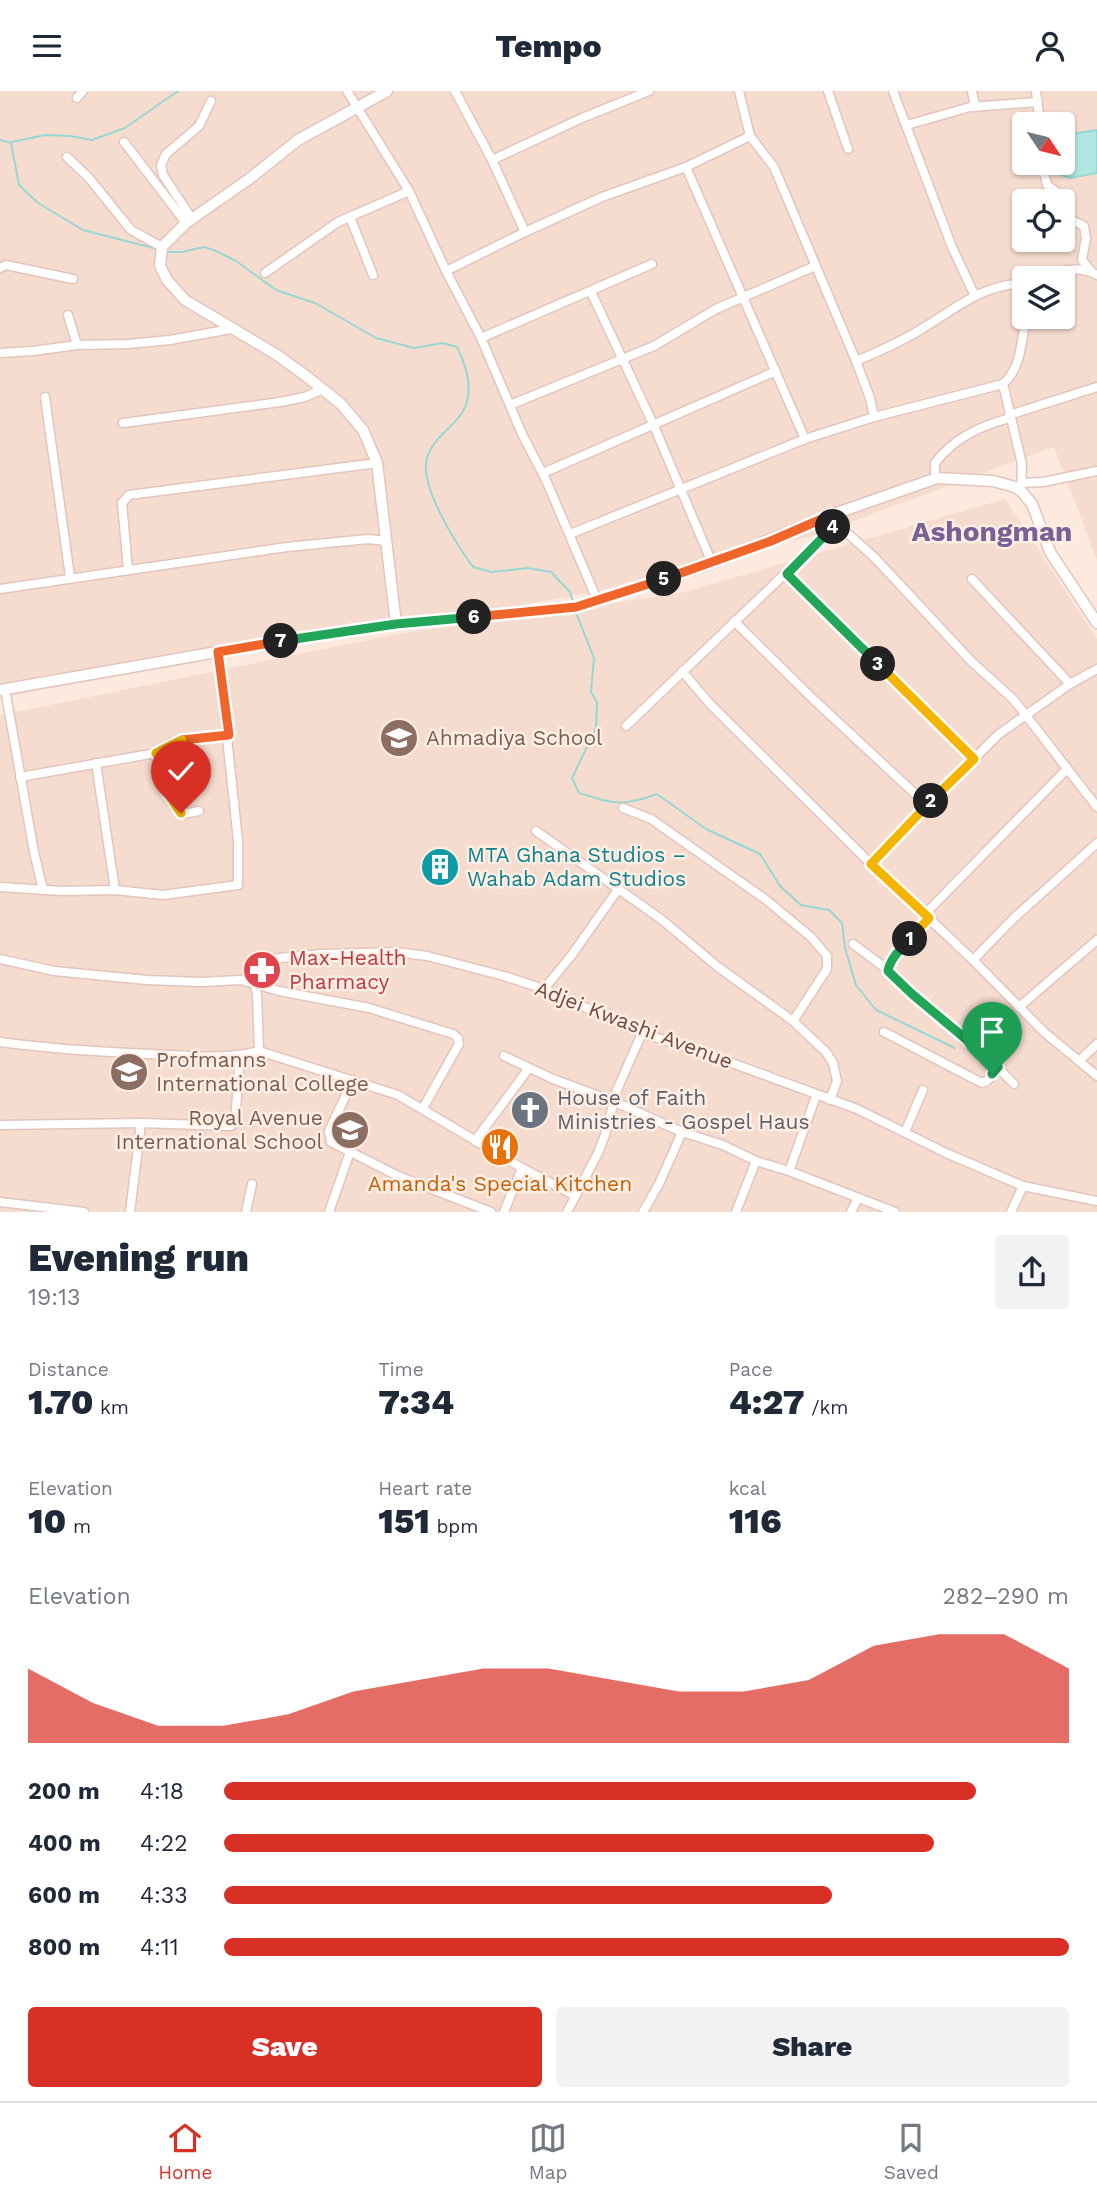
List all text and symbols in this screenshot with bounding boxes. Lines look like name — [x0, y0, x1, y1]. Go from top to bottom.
icon: menu — [28, 27, 66, 65]
text: Tempo — [495, 27, 602, 65]
icon: person — [1031, 27, 1069, 65]
north arrow — [1012, 112, 1074, 175]
map controls — [1012, 112, 1075, 329]
button: locate — [1012, 189, 1075, 252]
button: layers — [1012, 266, 1075, 329]
pin: 4 — [816, 509, 850, 544]
text: 4 — [826, 515, 839, 538]
district label: Ashongman — [912, 515, 1072, 548]
pin: 5 — [646, 561, 682, 596]
text: 5 — [658, 567, 669, 590]
pin: 6 — [456, 599, 491, 635]
text: 6 — [468, 605, 479, 628]
pin: 7 — [264, 623, 298, 659]
text: 7 — [275, 629, 286, 652]
pin: 3 — [860, 647, 896, 681]
text: 3 — [872, 652, 883, 675]
school or university icon: Ahmadiya School — [378, 717, 420, 759]
place label: Ahmadiya School — [426, 725, 603, 750]
pin — [151, 741, 211, 813]
icon: check — [162, 752, 200, 790]
pin: 2 — [914, 783, 948, 819]
text: 2 — [925, 789, 936, 812]
place label: MTA Ghana Studios – Wahab Adam Studios — [467, 842, 686, 891]
building icon: MTA Ghana Studios – Wahab Adam Studios — [419, 846, 461, 888]
pin: 1 — [892, 921, 928, 957]
text: 1 — [905, 927, 914, 950]
place label: Max-Health Pharmacy — [289, 945, 407, 994]
pharmacy icon: Max-Health Pharmacy — [241, 949, 283, 991]
street label: Adjei Kwashi Avenue — [532, 975, 737, 1074]
pin — [962, 1002, 1022, 1074]
icon: arrive — [973, 1013, 1011, 1051]
place label: Profmanns International College — [156, 1047, 369, 1096]
school or university icon: Profmanns International College — [108, 1051, 150, 1093]
place label: House of Faith Ministries - Gospel Haus — [557, 1085, 810, 1134]
church icon: House of Faith Ministries - Gospel Haus — [509, 1089, 551, 1131]
place label: Royal Avenue International School — [116, 1105, 324, 1154]
school or university icon: Royal Avenue International School — [329, 1109, 371, 1151]
restaurant icon: Amanda's Special Kitchen — [479, 1126, 521, 1168]
place label: Amanda's Special Kitchen — [368, 1171, 632, 1196]
button: share — [995, 1235, 1069, 1309]
text: Evening run — [28, 1236, 249, 1280]
text: 19:13 — [28, 1284, 80, 1311]
text: Distance — [28, 1358, 109, 1381]
text: Time — [378, 1358, 424, 1381]
text: Pace — [729, 1358, 773, 1381]
text: 1.70 — [28, 1381, 93, 1423]
text: 7:34 — [378, 1381, 454, 1423]
text: 4:27 — [729, 1381, 805, 1423]
text: km — [93, 1396, 129, 1419]
text: /km — [805, 1396, 848, 1419]
text: Elevation — [28, 1477, 113, 1500]
text: Heart rate — [378, 1477, 472, 1500]
text: kcal — [729, 1477, 766, 1500]
text: 10 — [28, 1500, 66, 1542]
text: 151 — [378, 1500, 430, 1542]
text: 116 — [729, 1500, 782, 1542]
text: m — [66, 1515, 91, 1538]
text: bpm — [430, 1515, 478, 1538]
text: Elevation — [28, 1583, 131, 1610]
text: 282–290 m — [942, 1583, 1069, 1610]
text: 200 m — [28, 1778, 100, 1805]
text: 4:18 — [140, 1778, 184, 1805]
text: 400 m — [28, 1830, 101, 1857]
text: 4:22 — [140, 1830, 188, 1857]
text: 600 m — [28, 1882, 100, 1909]
text: 4:33 — [140, 1882, 188, 1909]
text: 800 m — [28, 1934, 100, 1961]
text: 4:11 — [140, 1934, 179, 1961]
button: Save — [28, 2007, 542, 2087]
button: Share — [556, 2007, 1069, 2087]
tab: Home — [158, 2119, 212, 2184]
tab: Map — [529, 2119, 567, 2184]
tab: Saved — [884, 2119, 939, 2184]

